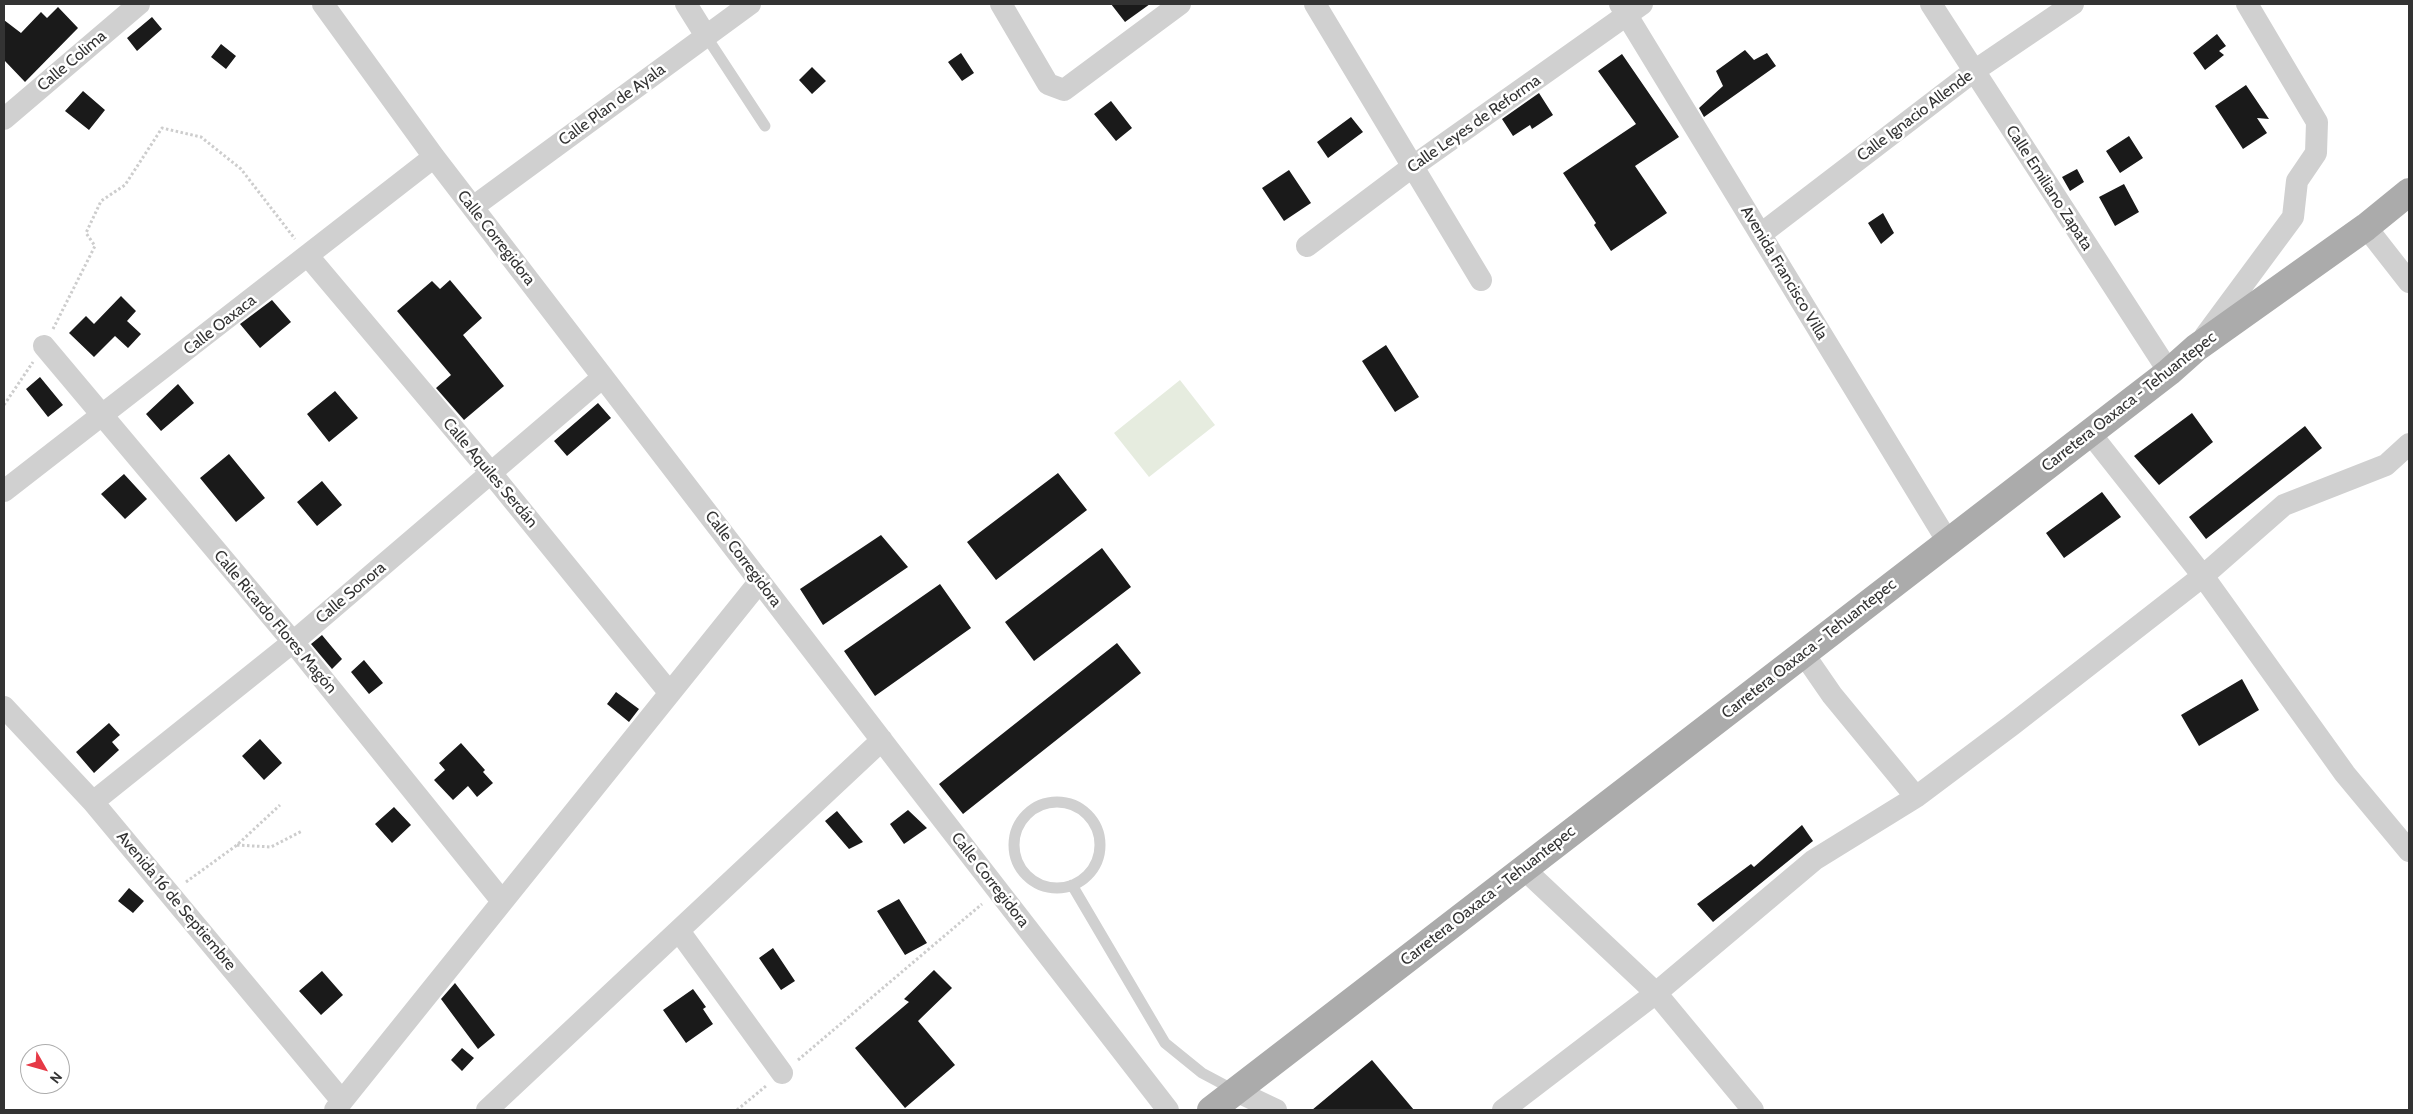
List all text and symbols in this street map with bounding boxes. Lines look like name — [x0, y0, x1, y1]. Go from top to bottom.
street label: Calle Colima — [34, 27, 110, 95]
street label: Calle Plan de Ayala — [555, 60, 669, 150]
street label: Calle Ignacio Allende — [1853, 66, 1977, 166]
street label: Calle Leyes de Reforma — [1404, 71, 1544, 177]
street label: Calle Emiliano Zapata — [2001, 122, 2097, 254]
street label: Calle Corregidora — [453, 187, 539, 289]
street label: Avenida Francisco Villa — [1736, 203, 1832, 343]
street label: Calle Oaxaca — [180, 291, 260, 359]
street label: Carretera Oaxaca - Tehuantepec — [2038, 328, 2220, 476]
street label: Calle Aquiles Serdán — [439, 414, 541, 532]
street label: Calle Corregidora — [701, 507, 785, 611]
street label: Calle Ricardo Flores Magón — [209, 546, 341, 698]
street label: Calle Sonora — [312, 558, 390, 628]
street label: Carretera Oaxaca - Tehuantepec — [1718, 575, 1900, 723]
street label: Carretera Oaxaca - Tehuantepec — [1397, 822, 1579, 970]
street label: Avenida 16 de Septiembre — [112, 828, 240, 974]
street label: Calle Corregidora — [947, 829, 1033, 931]
north arrow — [20, 1044, 70, 1094]
text: N — [46, 1068, 66, 1087]

